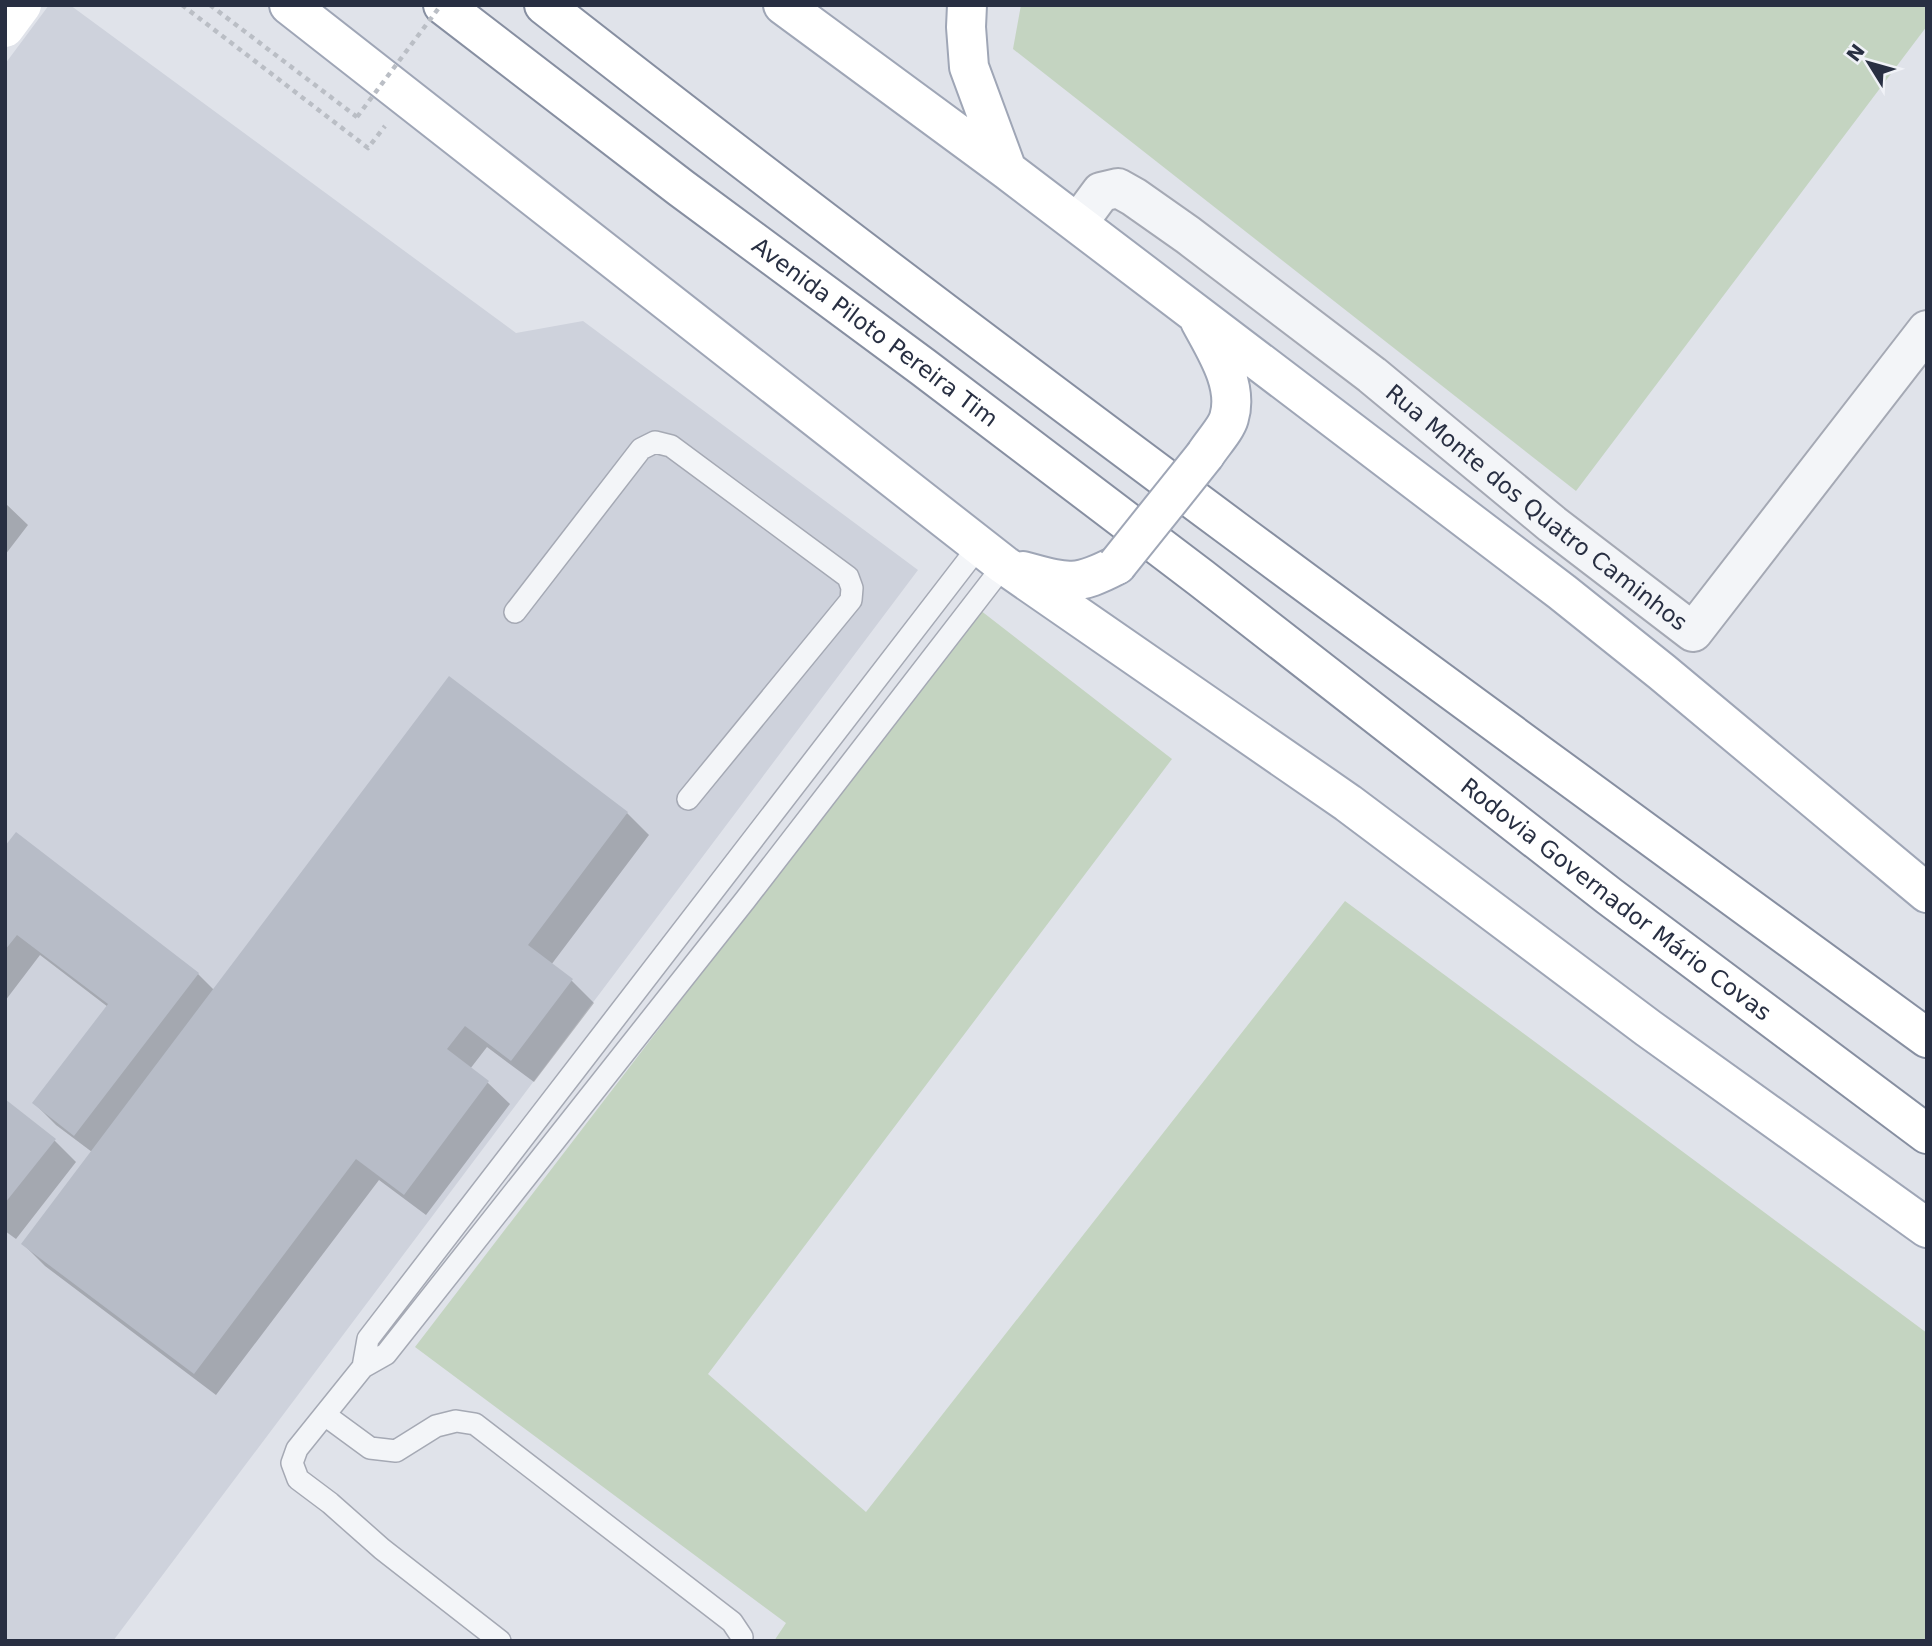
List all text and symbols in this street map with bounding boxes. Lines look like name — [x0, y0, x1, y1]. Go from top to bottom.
north arrow — [1834, 28, 1904, 98]
text: N — [1842, 40, 1869, 66]
street label: Avenida Piloto Pereira Tim — [747, 232, 1003, 432]
street label: Rua Monte dos Quatro Caminhos — [1381, 379, 1692, 636]
street label: Rodovia Governador Mário Covas — [1456, 773, 1776, 1026]

